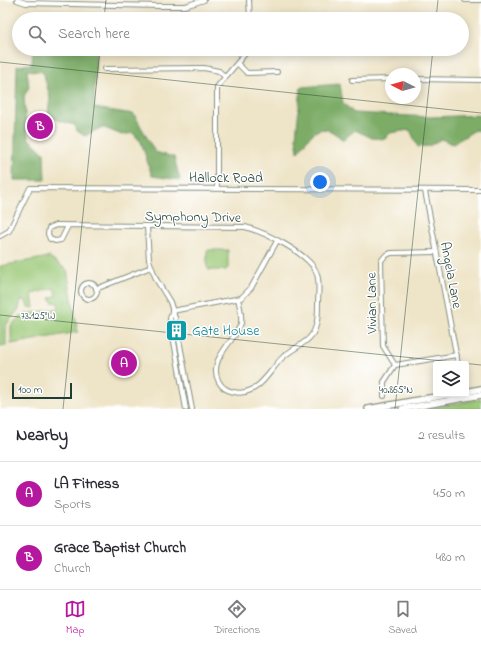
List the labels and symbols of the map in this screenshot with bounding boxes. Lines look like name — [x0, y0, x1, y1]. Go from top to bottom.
north arrow — [385, 68, 421, 104]
pin: B — [27, 111, 53, 141]
street label: Hallock Road — [189, 168, 263, 189]
your location — [310, 172, 330, 192]
street label: Symphony Drive — [145, 206, 242, 230]
street label: Angela Lane — [433, 240, 467, 311]
street label: Vivian Lane — [361, 271, 384, 335]
text: 73.125°W — [21, 309, 56, 324]
building icon: Gate House — [163, 317, 189, 343]
place label: Gate House — [192, 321, 260, 342]
pin: A — [111, 348, 137, 378]
scale bar — [12, 381, 72, 400]
text: 40.865°N — [379, 383, 413, 398]

